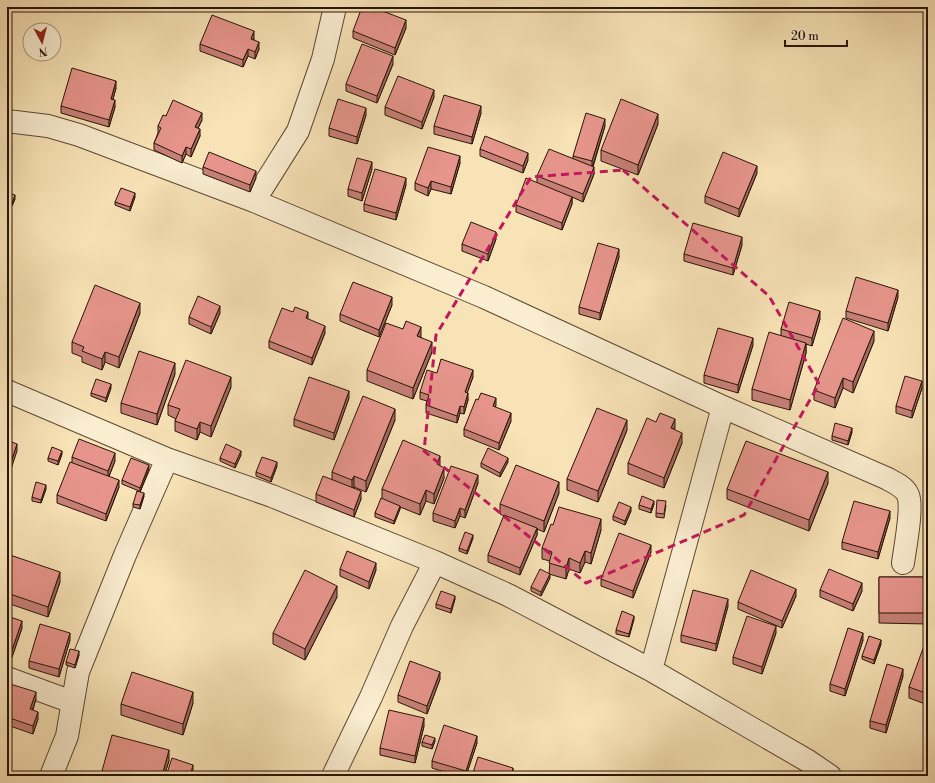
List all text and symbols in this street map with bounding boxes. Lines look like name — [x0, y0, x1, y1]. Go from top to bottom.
north arrow — [22, 22, 62, 62]
scale bar — [785, 22, 847, 48]
text: 20 m — [791, 29, 819, 44]
text: N — [38, 43, 48, 58]

